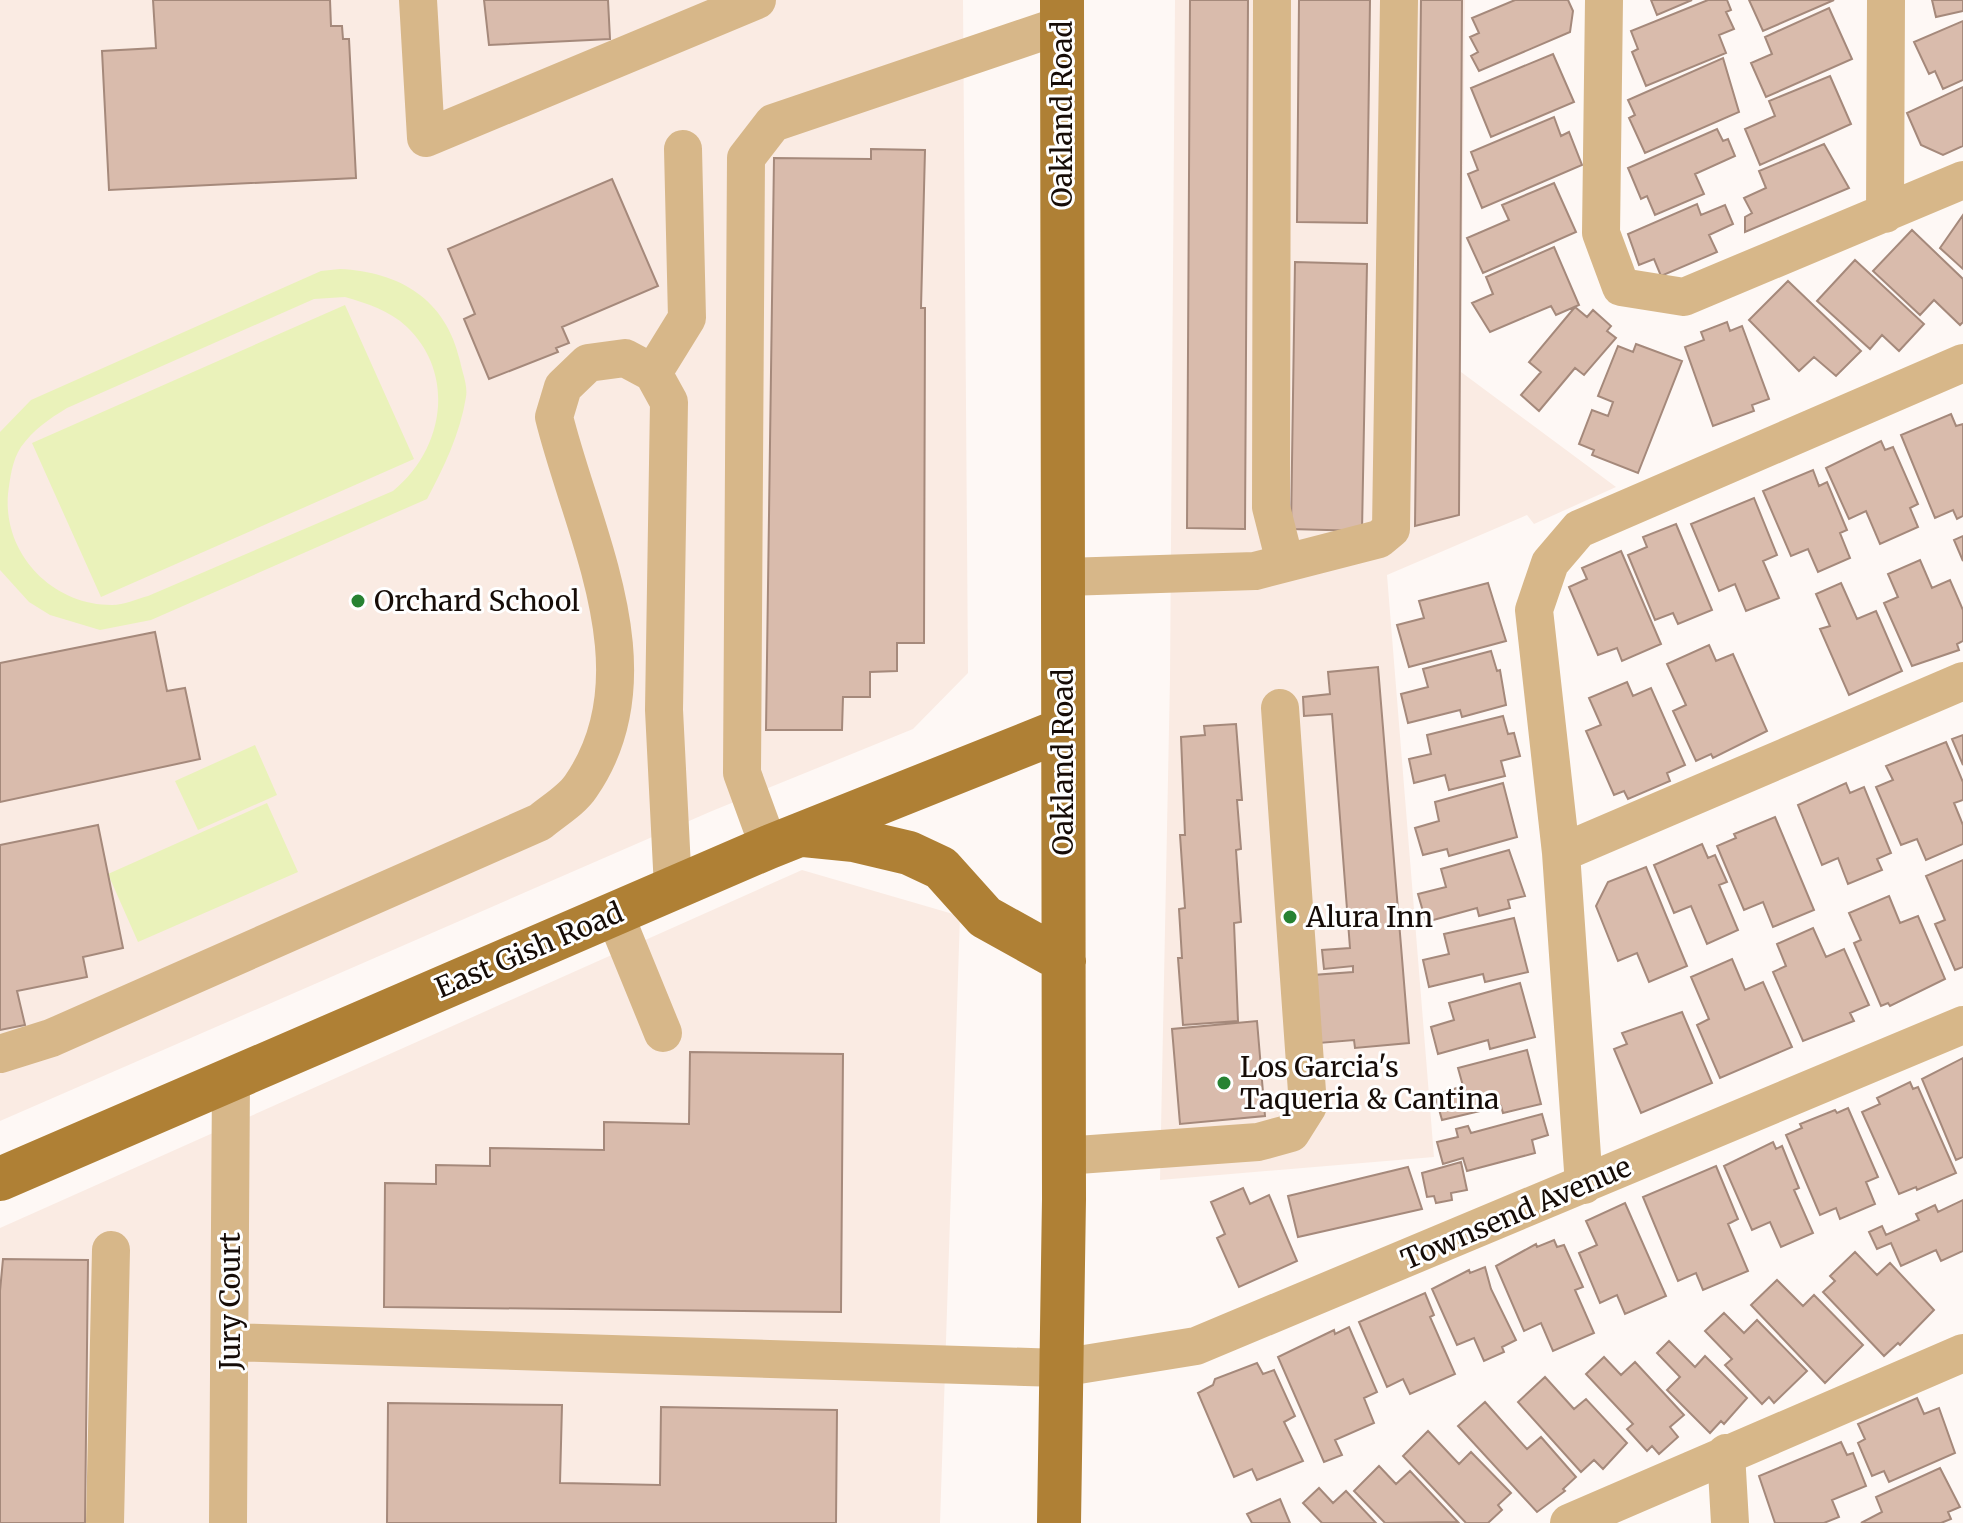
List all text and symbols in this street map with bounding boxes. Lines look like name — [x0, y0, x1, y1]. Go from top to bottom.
street label: Oakland Road — [1044, 20, 1080, 207]
place label: Orchard School — [374, 583, 580, 619]
marker: Orchard School — [349, 592, 367, 610]
street label: Oakland Road — [1045, 668, 1081, 855]
street label: East Gish Road — [430, 894, 628, 1006]
place label: Alura Inn — [1305, 899, 1433, 935]
marker: Alura Inn — [1281, 908, 1299, 926]
place label: Los Garcia's Taqueria & Cantina — [1240, 1049, 1499, 1117]
marker: Los Garcia's Taqueria & Cantina — [1215, 1074, 1233, 1092]
street label: Townsend Avenue — [1396, 1148, 1636, 1278]
street label: Jury Court — [212, 1232, 248, 1371]

